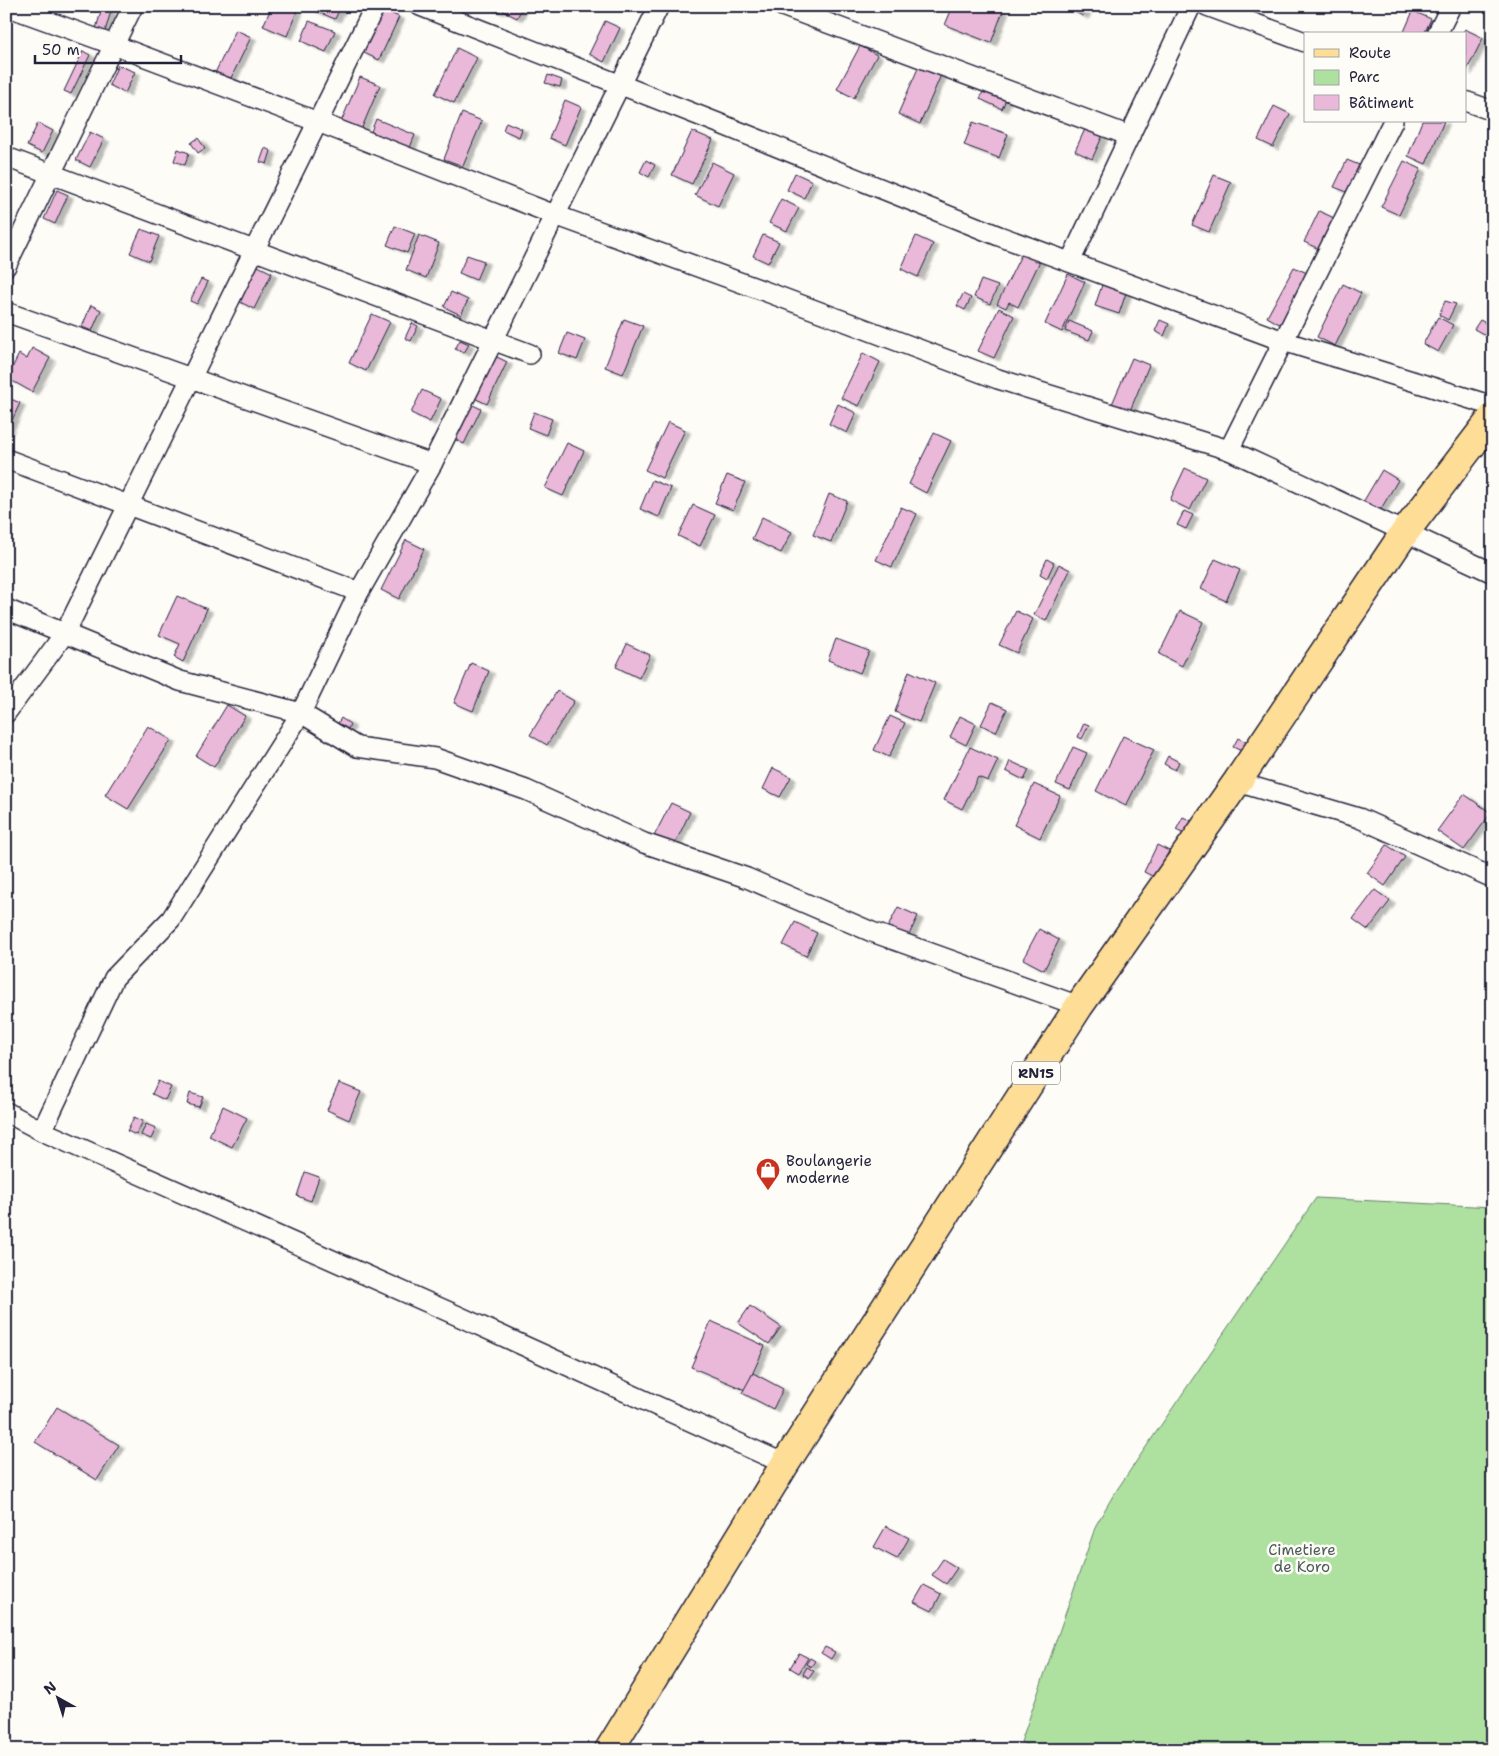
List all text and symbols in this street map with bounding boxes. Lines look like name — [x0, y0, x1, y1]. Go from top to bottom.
scale bar — [35, 32, 181, 64]
legend — [1304, 32, 1466, 122]
text: 50 m — [42, 40, 80, 60]
text: Route — [1349, 43, 1391, 63]
text: Parc — [1349, 67, 1380, 87]
text: Bâtiment — [1349, 93, 1414, 113]
road number: RN15 — [1012, 1062, 1060, 1084]
place label: Boulangerie moderne — [786, 1151, 872, 1188]
shop icon: Boulangerie moderne — [755, 1157, 781, 1191]
park label: Cimetiere de Koro — [1268, 1540, 1336, 1577]
north arrow — [32, 1674, 82, 1724]
text: N — [40, 1677, 60, 1698]

